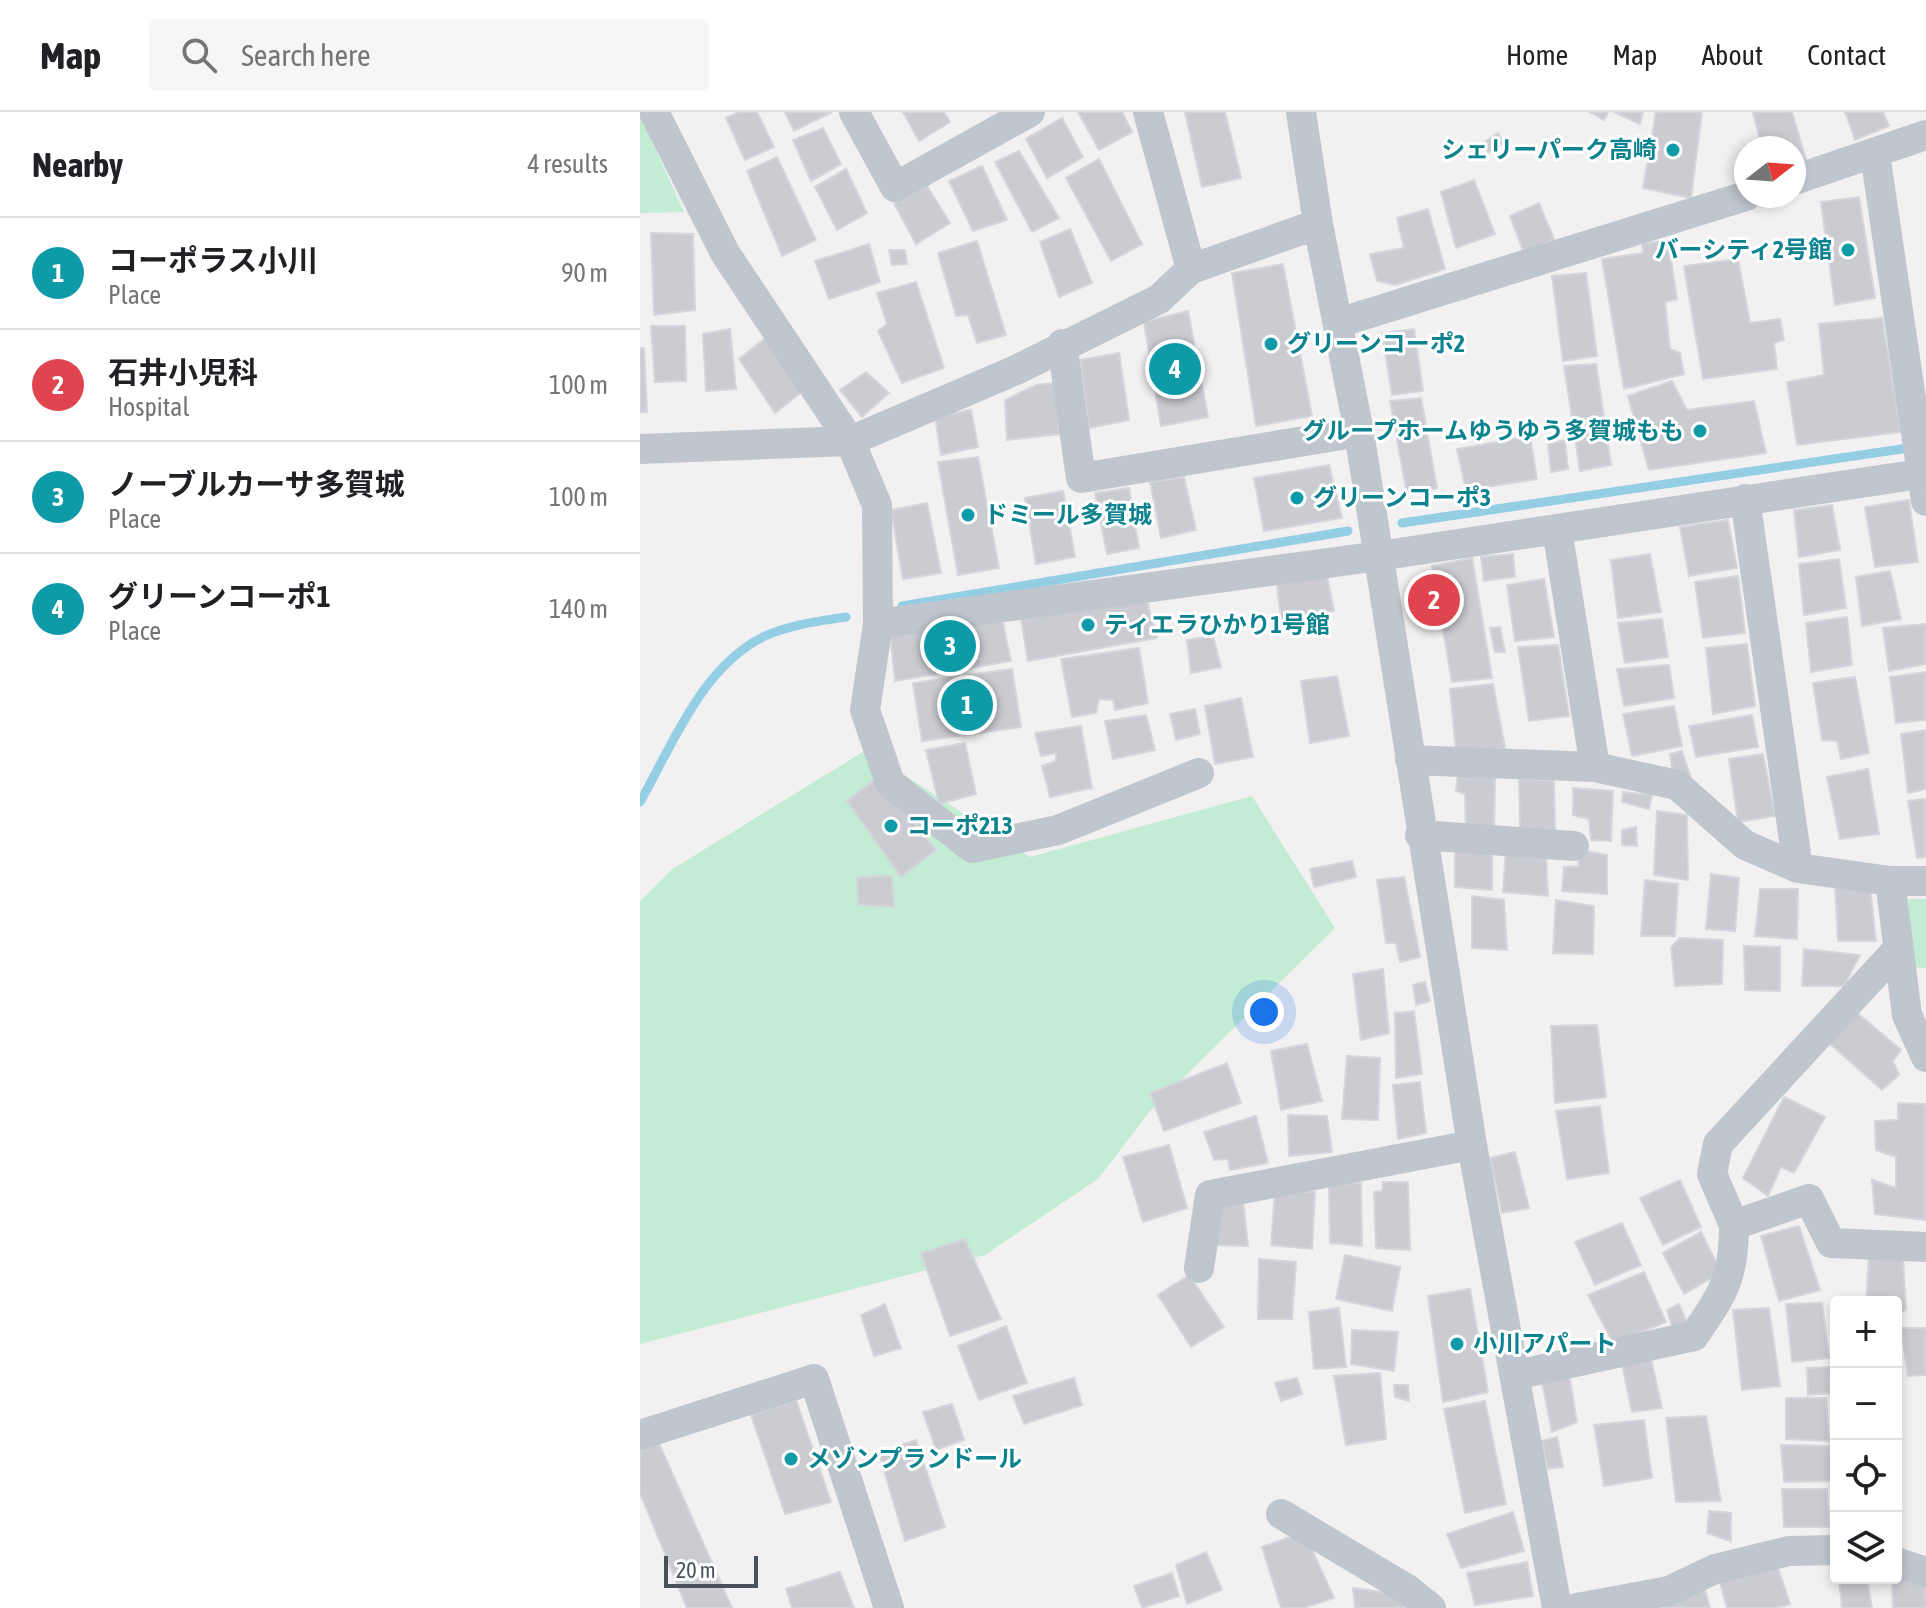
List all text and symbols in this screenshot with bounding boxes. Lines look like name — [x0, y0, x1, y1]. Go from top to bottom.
search box — [149, 19, 709, 91]
icon: search — [177, 33, 221, 77]
text: Map — [40, 34, 101, 77]
text: Search here — [241, 38, 371, 72]
text: Home — [1506, 39, 1568, 71]
text: Map — [1612, 39, 1657, 71]
text: About — [1701, 39, 1763, 71]
text: Contact — [1807, 39, 1886, 71]
place label: シェリーパーク高崎 — [1441, 136, 1657, 163]
north arrow — [1734, 136, 1806, 208]
marker: シェリーパーク高崎 — [1664, 141, 1682, 159]
text: Nearby — [32, 145, 123, 184]
text: 4 results — [527, 149, 608, 179]
place label: バーシティ2号館 — [1655, 236, 1832, 263]
marker: バーシティ2号館 — [1839, 241, 1857, 259]
text: コーポラス小川 — [108, 243, 317, 277]
text: 1 — [52, 258, 64, 288]
text: 90 m — [561, 258, 608, 288]
text: Place — [108, 280, 161, 310]
place label: グリーンコーポ2 — [1287, 330, 1465, 357]
marker: グリーンコーポ2 — [1262, 335, 1280, 353]
pin: 4 — [1149, 339, 1201, 399]
text: 石井小児科 — [108, 355, 258, 389]
text: 2 — [52, 370, 64, 400]
text: 100 m — [549, 370, 608, 400]
text: Hospital — [108, 392, 189, 422]
place label: グループホームゆうゆう多賀城もも — [1302, 417, 1684, 444]
marker: グループホームゆうゆう多賀城もも — [1691, 422, 1709, 440]
text: ノーブルカーサ多賀城 — [108, 467, 405, 501]
text: 3 — [52, 482, 64, 512]
text: 100 m — [549, 482, 608, 512]
place label: グリーンコーポ3 — [1313, 484, 1491, 511]
marker: グリーンコーポ3 — [1288, 489, 1306, 507]
place label: ドミール多賀城 — [984, 501, 1152, 528]
text: Place — [108, 504, 161, 534]
marker: ドミール多賀城 — [959, 506, 977, 524]
pin: 2 — [1408, 570, 1460, 630]
text: グリーンコーポ1 — [108, 579, 331, 613]
text: 4 — [52, 594, 64, 624]
text: 140 m — [549, 594, 608, 624]
place label: ティエラひかり1号館 — [1104, 611, 1330, 638]
text: Place — [108, 616, 161, 646]
pin: 3 — [924, 616, 976, 676]
marker: ティエラひかり1号館 — [1079, 616, 1097, 634]
pin: 1 — [941, 675, 993, 735]
place label: コーポ213 — [907, 812, 1013, 839]
marker: コーポ213 — [882, 817, 900, 835]
your location — [1244, 992, 1284, 1032]
map controls — [1830, 1296, 1902, 1584]
button: + — [1830, 1296, 1902, 1368]
place label: 小川アパート — [1473, 1330, 1617, 1357]
marker: 小川アパート — [1448, 1335, 1466, 1353]
button: − — [1830, 1368, 1902, 1440]
button: locate — [1830, 1440, 1902, 1512]
place label: メゾンプランドール — [807, 1445, 1022, 1472]
marker: メゾンプランドール — [782, 1450, 800, 1468]
button: layers — [1830, 1512, 1902, 1584]
scale bar — [664, 1552, 758, 1588]
text: 20 m — [676, 1557, 716, 1583]

